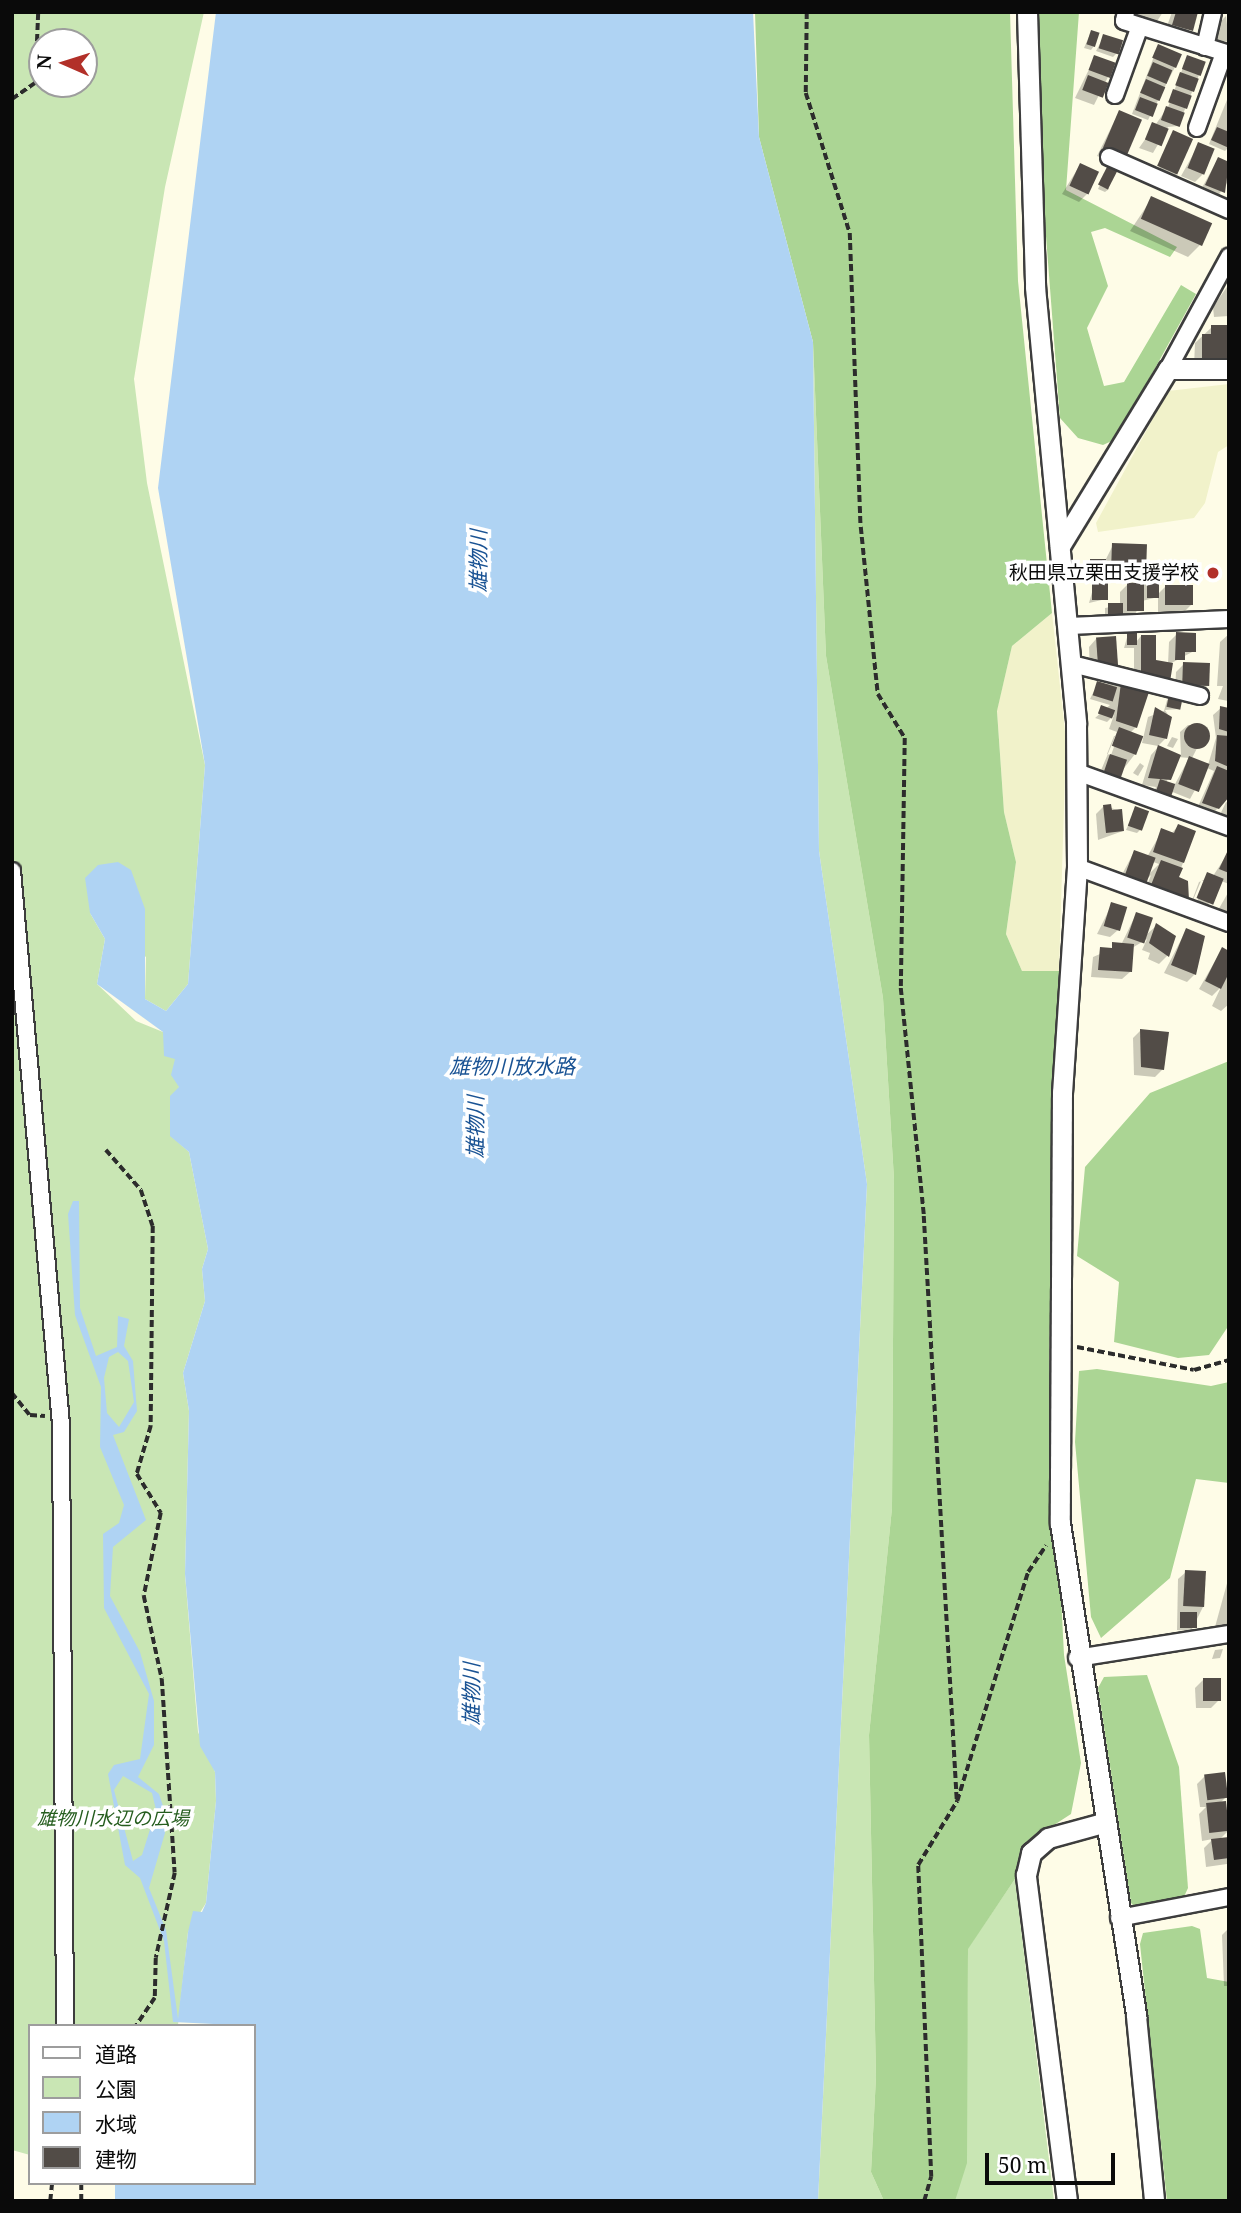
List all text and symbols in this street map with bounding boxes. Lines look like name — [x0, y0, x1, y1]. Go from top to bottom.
north arrow — [28, 28, 98, 98]
text: N — [31, 54, 57, 70]
water label: 雄物川 — [465, 530, 491, 592]
place label: 秋田県立栗田支援学校 — [1009, 562, 1199, 584]
marker: 秋田県立栗田支援学校 — [1205, 565, 1221, 581]
water label: 雄物川放水路 — [449, 1053, 575, 1079]
water label: 雄物川 — [462, 1096, 488, 1158]
water label: 雄物川 — [458, 1663, 484, 1725]
park label: 雄物川水辺の広場 — [37, 1808, 189, 1830]
legend — [28, 2024, 256, 2185]
text: 道路 — [95, 2040, 137, 2068]
text: 公園 — [95, 2075, 137, 2103]
text: 水域 — [95, 2110, 137, 2138]
scale bar — [989, 2140, 1118, 2184]
text: 建物 — [95, 2145, 137, 2173]
text: 50 m — [998, 2151, 1047, 2179]

